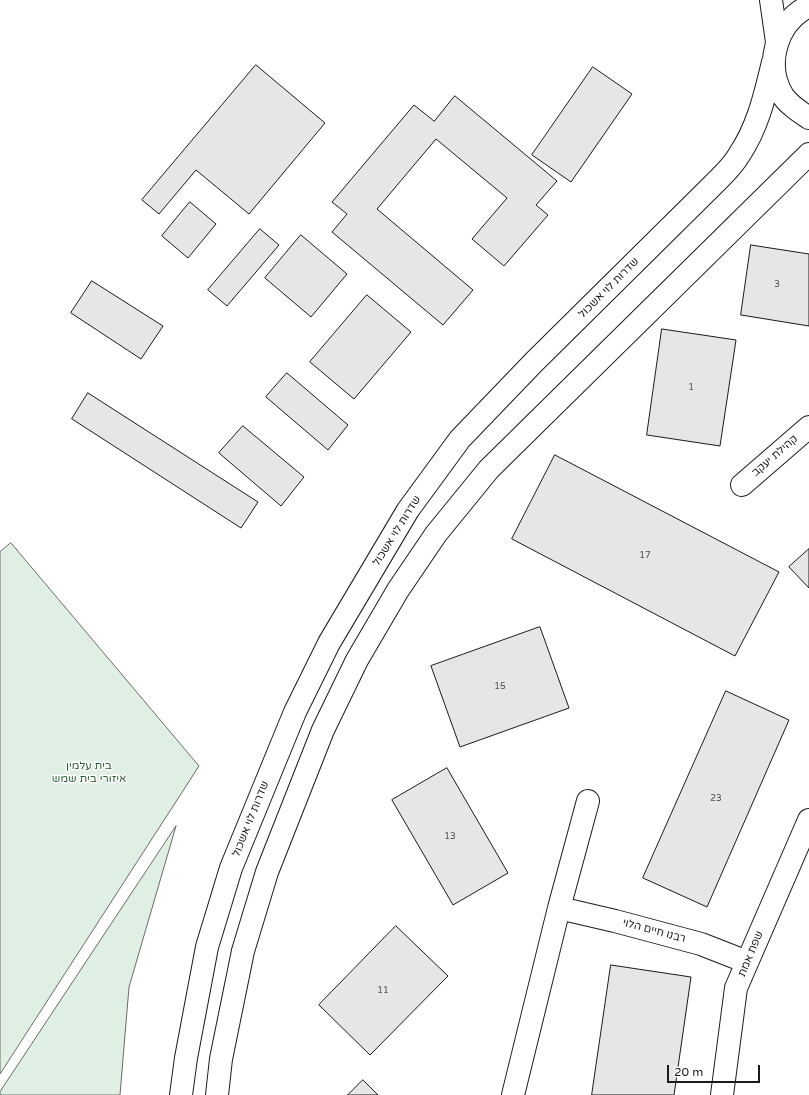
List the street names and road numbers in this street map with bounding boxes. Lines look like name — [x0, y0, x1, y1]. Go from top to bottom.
street label: שדרות לוי אשכול — [576, 255, 642, 321]
street label: קהילת יעקב — [749, 432, 801, 480]
street label: שדרות לוי אשכול — [370, 493, 424, 569]
street label: שדרות לוי אשכול — [230, 779, 272, 859]
street label: רבנו חיים הלוי — [621, 916, 687, 946]
street label: שפת אמת — [735, 929, 767, 979]

